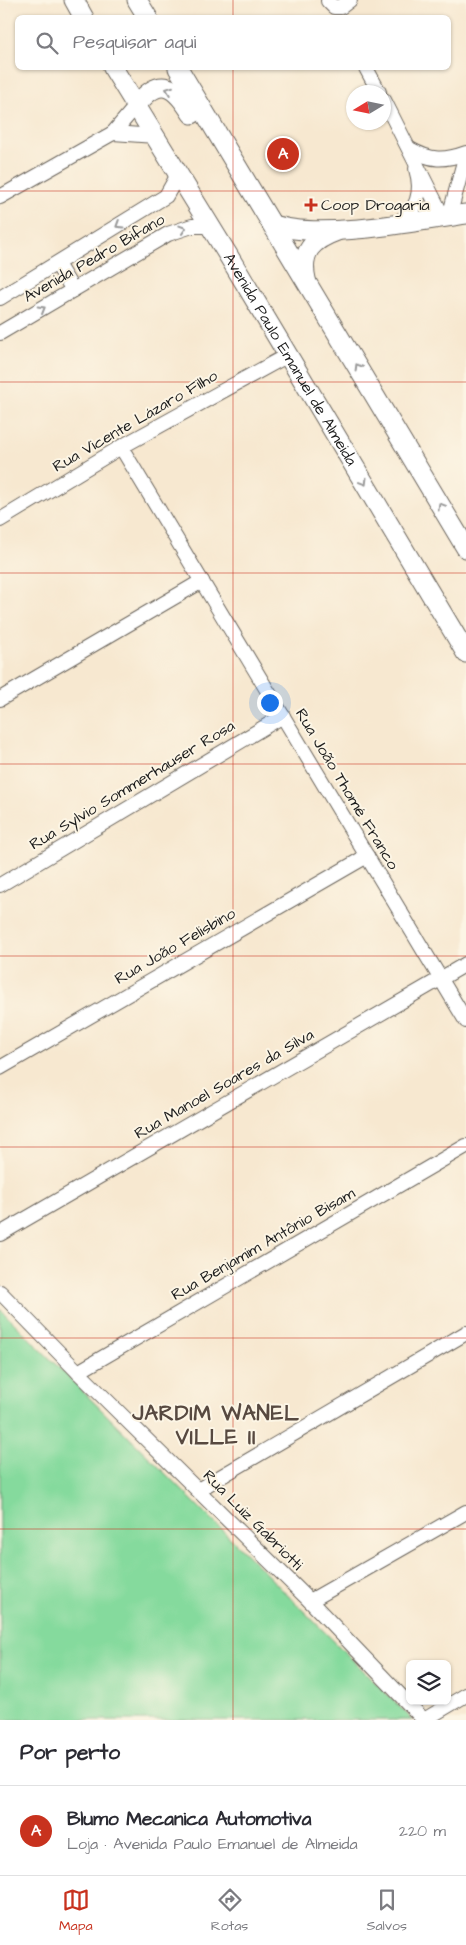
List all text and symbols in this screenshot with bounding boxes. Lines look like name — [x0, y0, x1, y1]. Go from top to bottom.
search box — [15, 15, 451, 70]
icon: search — [33, 29, 61, 57]
text: Pesquisar aqui — [73, 29, 196, 56]
north arrow — [346, 85, 391, 130]
one-way arrow — [165, 86, 174, 96]
pin: A — [267, 135, 299, 173]
place label: Coop Drogaria — [321, 194, 430, 217]
marker: Coop Drogaria — [305, 199, 317, 211]
street label: Avenida Pedro Bifano — [19, 208, 169, 308]
one-way arrow — [115, 219, 124, 229]
one-way arrow — [178, 224, 187, 234]
street label: Avenida Paulo Emanuel de Almeida — [218, 249, 363, 470]
one-way arrow — [37, 305, 46, 315]
one-way arrow — [354, 363, 364, 372]
street label: Rua Vicente Lázaro Filho — [48, 365, 222, 477]
one-way arrow — [358, 477, 368, 486]
one-way arrow — [438, 503, 448, 512]
your location — [257, 690, 283, 716]
street label: Rua João Thomé Franco — [290, 704, 404, 874]
street label: Rua Sylvio Sommerhauser Rosa — [25, 715, 239, 856]
street label: Rua João Felisbino — [111, 902, 239, 990]
street label: Rua Manoel Soares da Silva — [130, 1024, 318, 1144]
street label: Rua Benjamim Antônio Bisam — [167, 1182, 359, 1306]
district label: JARDIM WANEL VILLE II — [131, 1399, 300, 1452]
street label: Rua Luiz Gabriotti — [198, 1465, 309, 1576]
map controls — [406, 1660, 451, 1705]
button: layers — [406, 1660, 451, 1705]
text: Por perto — [20, 1738, 120, 1767]
text: Blumo Mecanica Automotiva — [67, 1806, 311, 1833]
text: A — [31, 1820, 41, 1842]
text: 220 m — [399, 1820, 446, 1842]
text: Loja · Avenida Paulo Emanuel de Almeida — [67, 1833, 358, 1855]
tab: Mapa — [59, 1886, 93, 1936]
tab: Rotas — [211, 1886, 248, 1936]
tab: Salvos — [366, 1886, 407, 1936]

